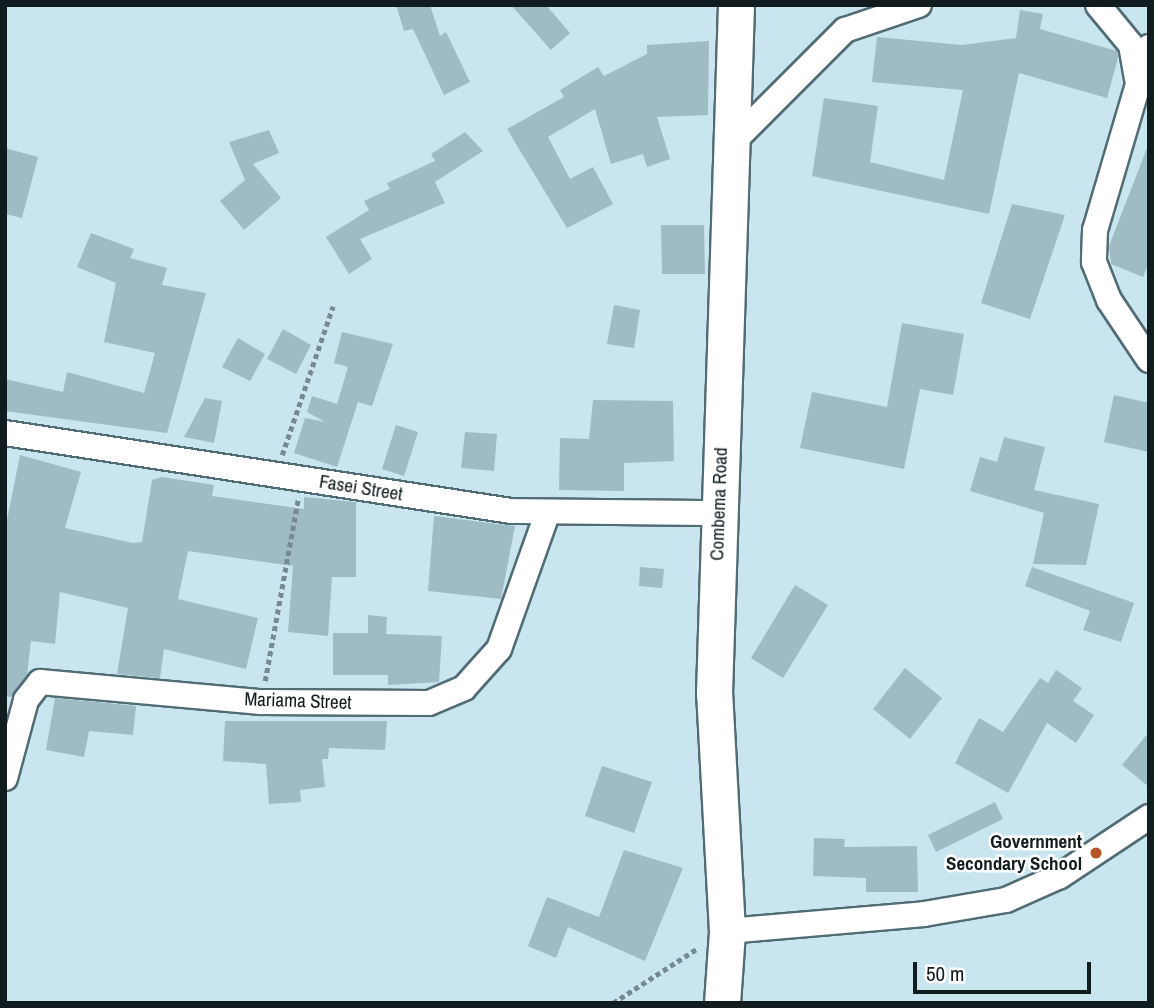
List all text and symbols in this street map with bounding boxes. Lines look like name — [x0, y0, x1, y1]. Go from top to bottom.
street label: Combema Road — [706, 447, 732, 561]
street label: Fasei Street — [318, 470, 404, 506]
street label: Mariama Street — [244, 688, 352, 714]
place label: Government Secondary School — [946, 831, 1082, 875]
marker: Government Secondary School — [1088, 845, 1104, 861]
scale bar — [916, 948, 1094, 992]
text: 50 m — [926, 959, 964, 988]

